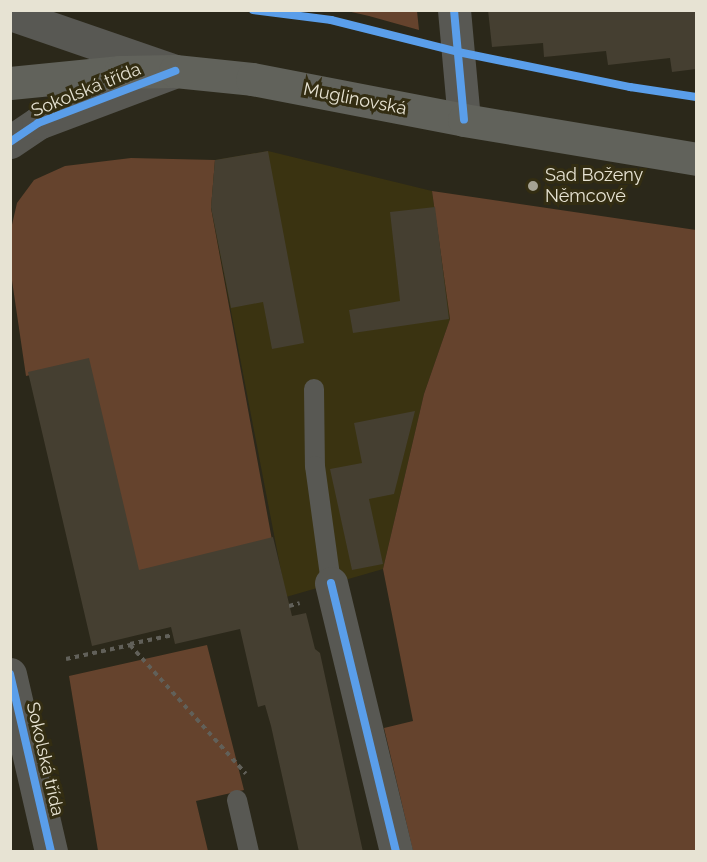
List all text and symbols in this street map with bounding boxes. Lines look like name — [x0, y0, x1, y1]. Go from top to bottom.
street label: Sokolská třída — [28, 58, 144, 122]
street label: Muglinovská — [302, 78, 408, 120]
place label: Sad Boženy Němcové — [545, 165, 643, 207]
marker: Sad Boženy Němcové — [526, 179, 540, 193]
street label: Sokolská třída — [21, 700, 69, 818]

